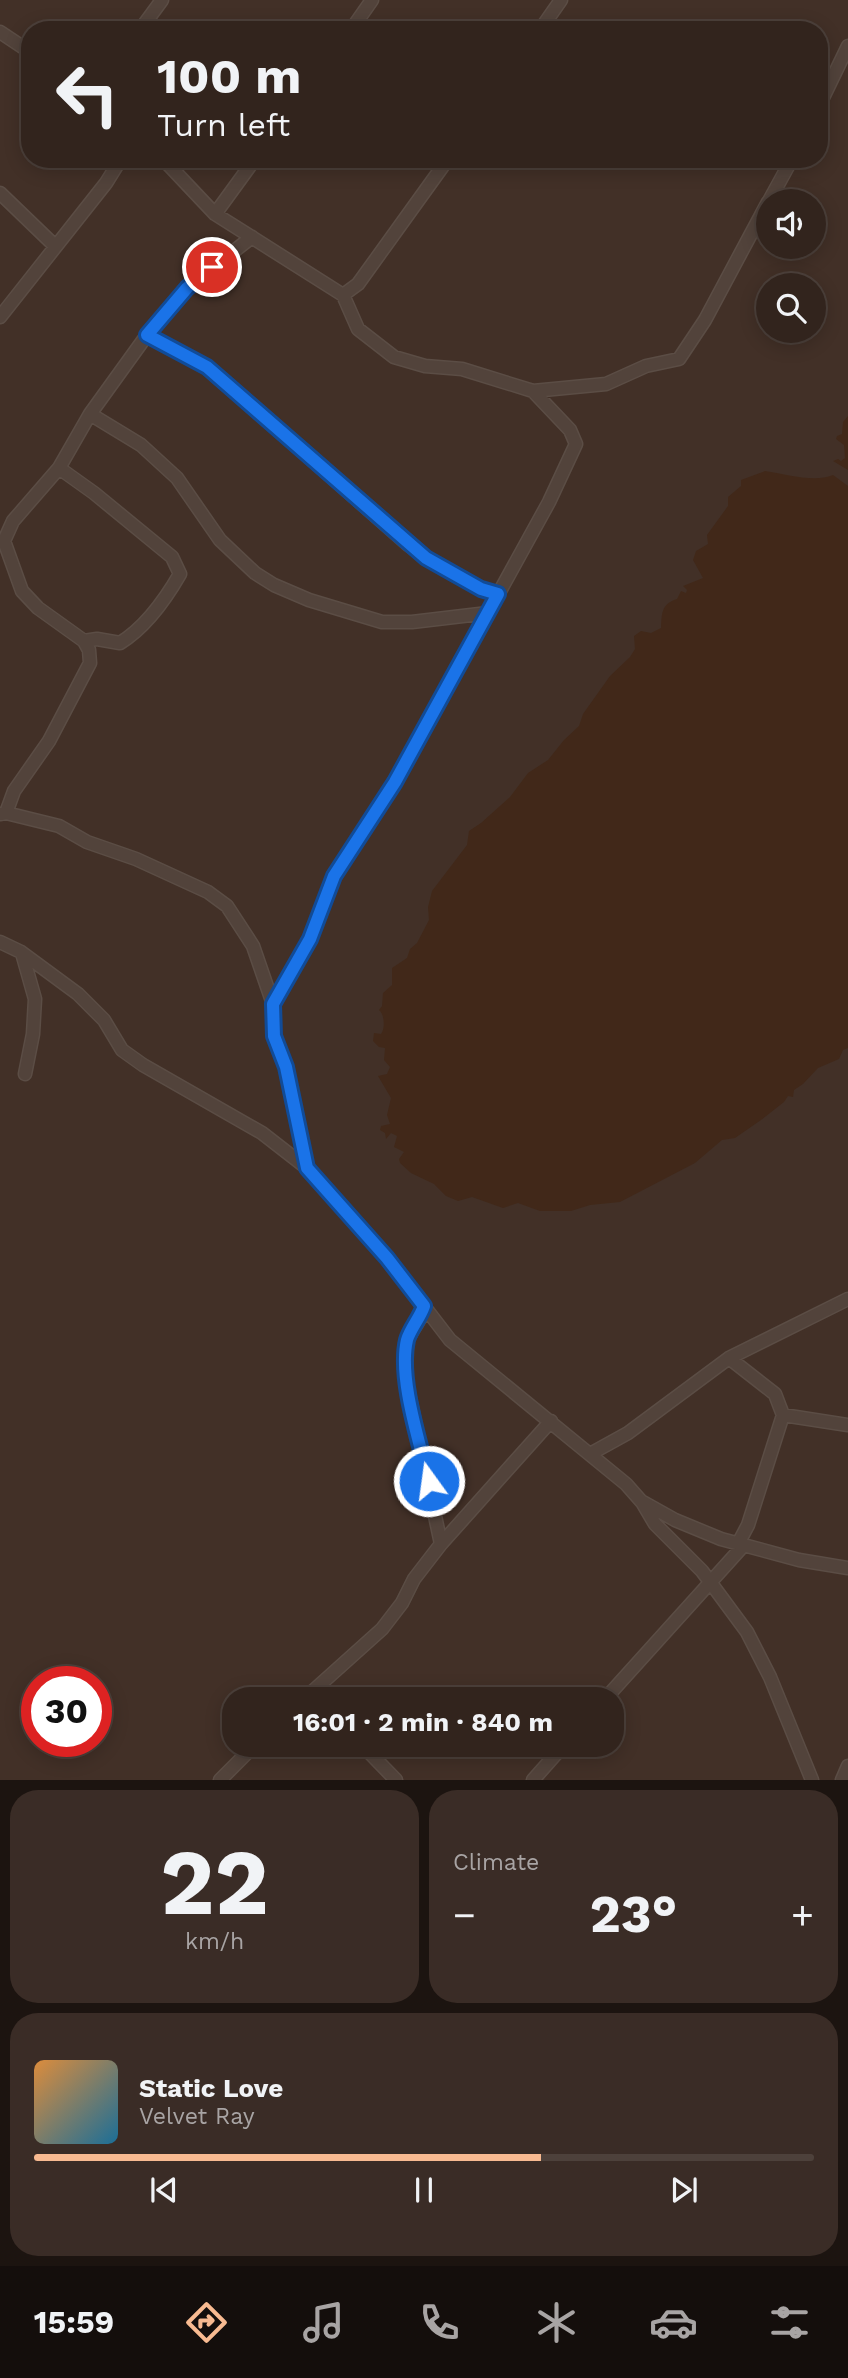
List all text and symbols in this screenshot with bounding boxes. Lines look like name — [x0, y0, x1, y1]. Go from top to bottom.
text: 100 m — [157, 47, 301, 105]
icon: left — [42, 49, 133, 140]
text: Turn left — [157, 106, 290, 144]
map controls — [756, 189, 826, 343]
button: sound — [756, 189, 826, 259]
pin — [182, 237, 242, 297]
icon: arrive — [193, 248, 231, 286]
button: search — [756, 273, 826, 343]
position arrow — [392, 1444, 466, 1518]
speed limit sign: 30 — [21, 1666, 112, 1757]
text: 16:01 · 2 min · 840 m — [293, 1707, 553, 1737]
text: 22 — [160, 1829, 269, 1936]
text: Climate — [453, 1849, 539, 1876]
text: 23° — [590, 1884, 677, 1945]
text: − — [453, 1893, 476, 1937]
text: + — [791, 1893, 814, 1937]
text: km/h — [185, 1928, 244, 1955]
text: Static Love — [139, 2073, 283, 2103]
text: Velvet Ray — [139, 2103, 255, 2130]
icon: previous — [145, 2171, 183, 2209]
icon: pause — [405, 2171, 443, 2209]
icon: next — [665, 2171, 703, 2209]
icon: directions — [182, 2298, 231, 2347]
icon: music — [299, 2298, 348, 2347]
icon: phone — [415, 2298, 464, 2347]
icon: climate — [532, 2298, 581, 2347]
icon: car — [649, 2298, 698, 2347]
icon: filters — [765, 2298, 814, 2347]
text: 15:59 — [34, 2303, 114, 2341]

